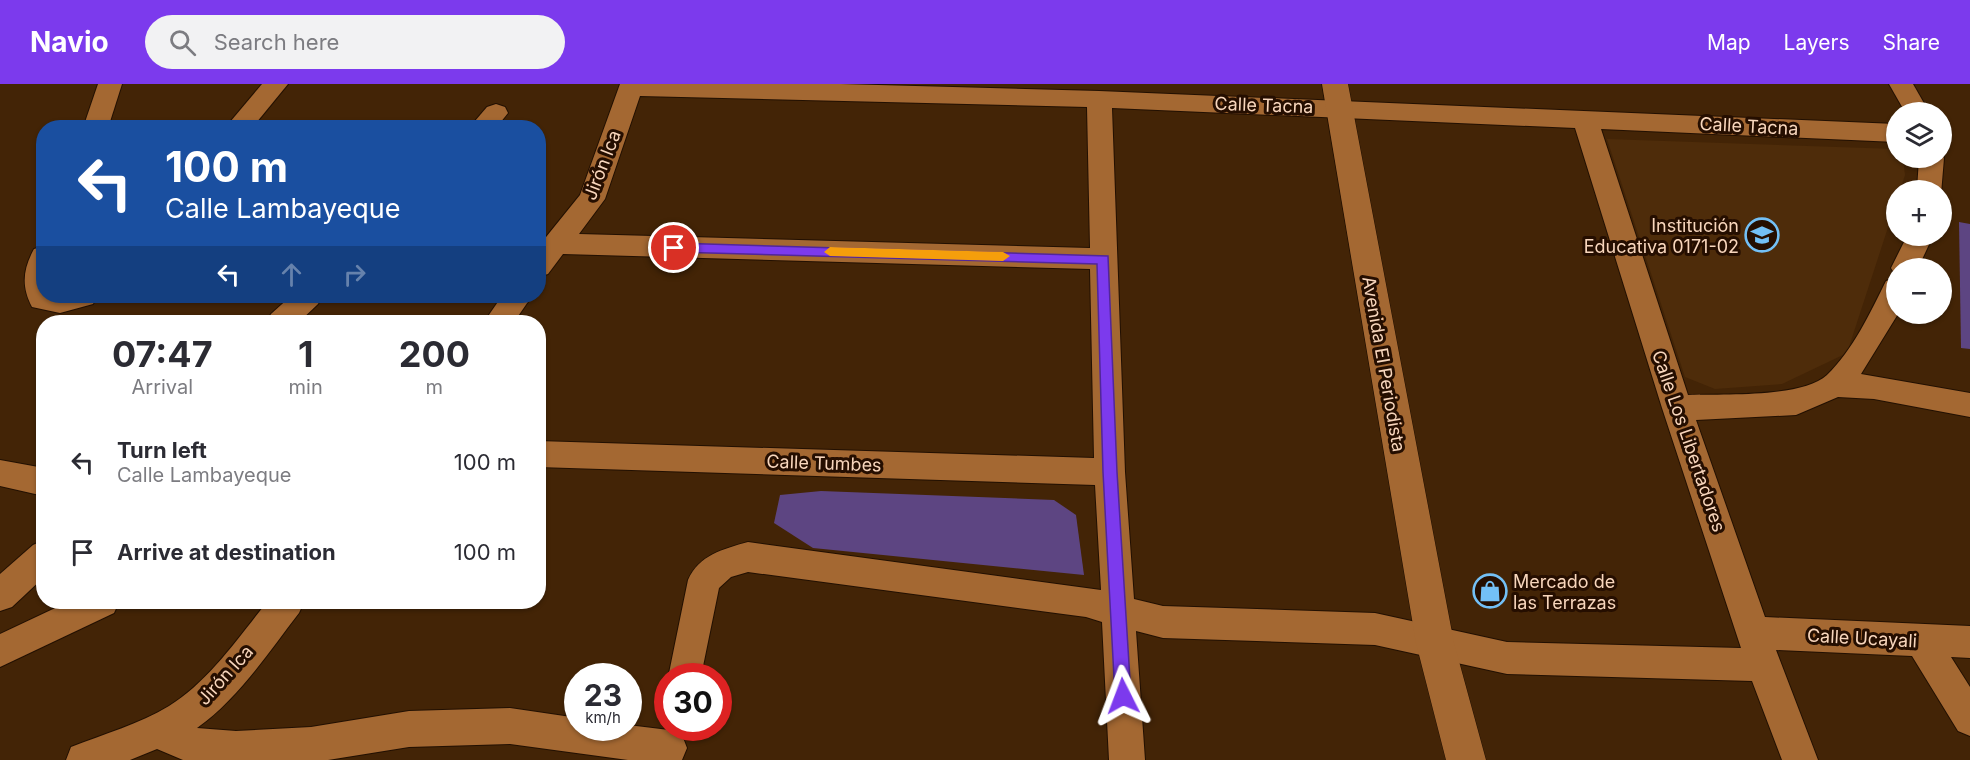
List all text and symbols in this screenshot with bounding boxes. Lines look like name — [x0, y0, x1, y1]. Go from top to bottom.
search box — [145, 15, 565, 69]
text: Navio — [30, 25, 109, 59]
icon: search — [166, 26, 199, 59]
text: Search here — [214, 29, 339, 55]
text: Map — [1707, 30, 1751, 55]
text: Layers — [1784, 30, 1850, 55]
text: Share — [1883, 30, 1940, 55]
street label: Calle Tacna — [1214, 93, 1314, 117]
map controls — [1886, 102, 1952, 324]
button: layers — [1886, 102, 1952, 168]
street label: Calle Tacna — [1699, 113, 1799, 139]
street label: Jirón Ica — [579, 127, 625, 203]
text: 100 m — [165, 141, 288, 192]
icon: left — [66, 144, 144, 222]
button: + — [1886, 180, 1952, 246]
text: Calle Lambayeque — [165, 192, 401, 225]
place label: Institución Educativa 0171-02 — [1584, 215, 1739, 257]
school or university icon: Institución Educativa 0171-02 — [1744, 217, 1780, 253]
pin — [648, 222, 699, 273]
icon: arrive — [657, 231, 690, 264]
icon: left — [212, 258, 245, 291]
icon: ahead — [275, 258, 308, 291]
icon: right — [338, 258, 371, 291]
button: − — [1886, 258, 1952, 324]
street label: Avenida El Periodista — [1358, 275, 1410, 453]
text: 07:47 — [112, 332, 213, 376]
text: 1 — [298, 332, 313, 376]
text: 200 — [399, 332, 470, 376]
street label: Calle Los Libertadores — [1648, 347, 1730, 535]
text: Arrival — [132, 375, 193, 399]
text: min — [289, 375, 323, 399]
text: m — [426, 375, 443, 399]
text: Turn left — [117, 437, 207, 463]
icon: left — [66, 446, 99, 479]
text: 100 m — [454, 449, 516, 475]
street label: Calle Tumbes — [766, 450, 882, 476]
text: Calle Lambayeque — [117, 463, 292, 487]
icon: arrive — [66, 536, 99, 569]
text: Arrive at destination — [117, 539, 336, 565]
text: 100 m — [454, 539, 516, 565]
place label: Mercado de las Terrazas — [1513, 571, 1616, 613]
shop icon: Mercado de las Terrazas — [1472, 573, 1508, 609]
street label: Calle Ucayali — [1806, 625, 1918, 651]
street label: Jirón Ica — [193, 641, 257, 709]
speed limit sign: 30 — [654, 663, 732, 741]
position arrow — [1091, 664, 1155, 728]
text: 23 — [584, 677, 622, 713]
text: km/h — [585, 708, 621, 727]

